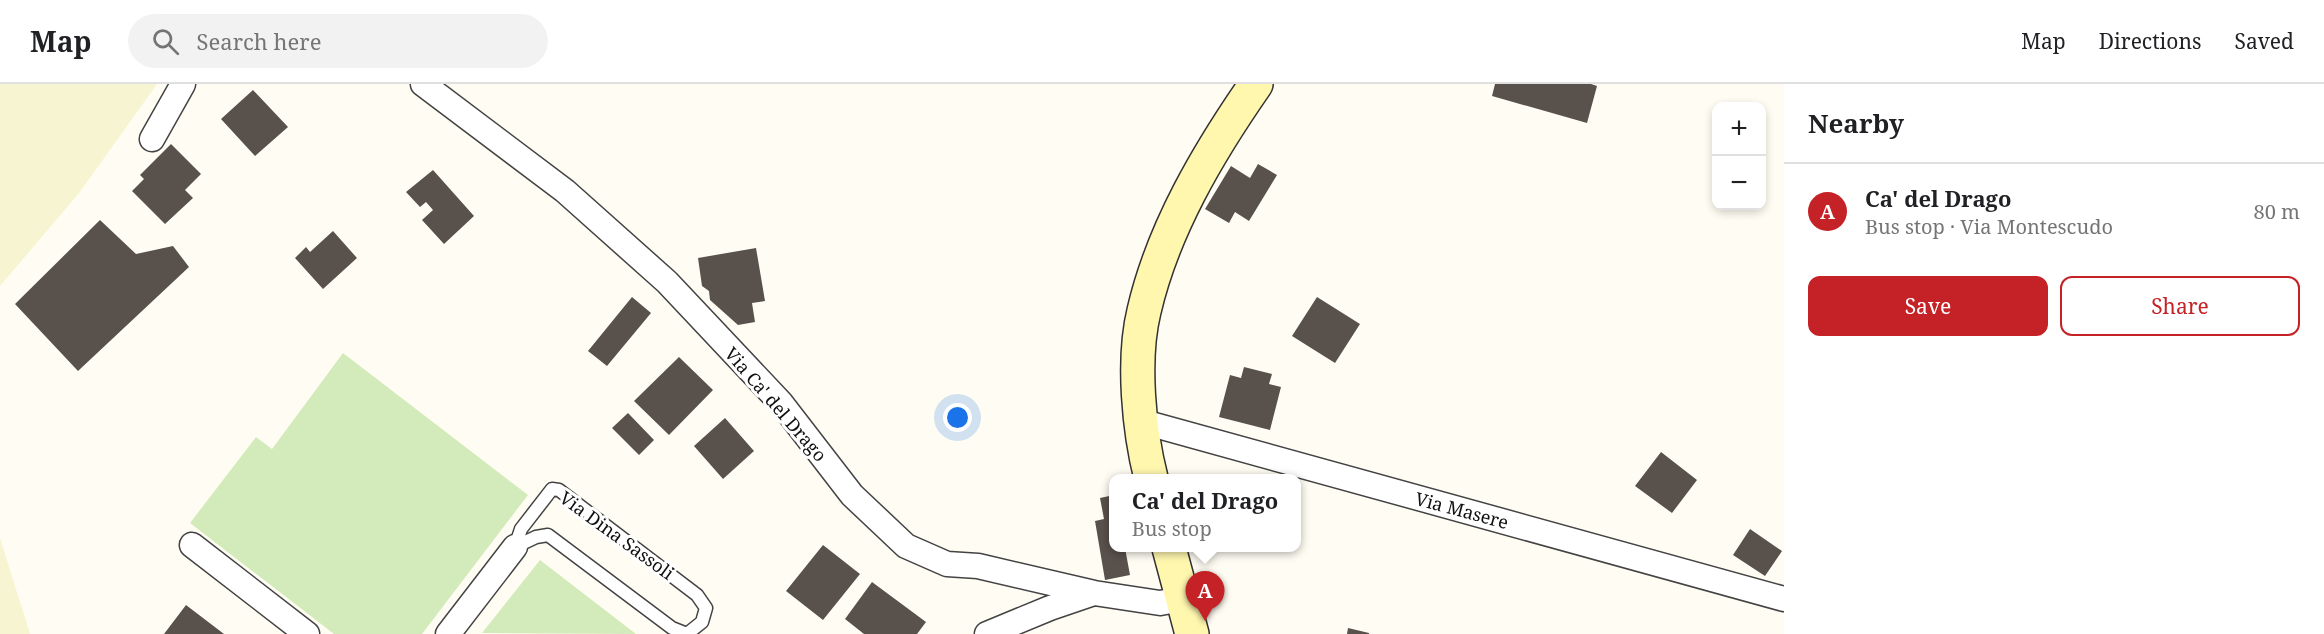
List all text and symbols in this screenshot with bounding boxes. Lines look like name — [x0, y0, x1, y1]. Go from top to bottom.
search box — [128, 14, 548, 68]
text: Map — [30, 22, 92, 60]
icon: search — [149, 25, 182, 58]
text: Search here — [197, 26, 321, 56]
text: Map — [2021, 27, 2066, 55]
text: Directions — [2099, 27, 2201, 55]
text: Saved — [2234, 27, 2294, 55]
map controls — [1712, 102, 1766, 210]
button: + — [1712, 102, 1766, 156]
text: Nearby — [1808, 105, 1904, 141]
button: − — [1712, 156, 1766, 210]
text: Ca' del Drago — [1865, 183, 2011, 213]
text: A — [1820, 198, 1835, 225]
text: 80 m — [2254, 198, 2300, 225]
text: Bus stop · Via Montescudo — [1865, 213, 2113, 240]
button: Save — [1808, 276, 2048, 336]
button: Share — [2060, 276, 2300, 336]
street label: Via Ca' del Drago — [720, 342, 832, 466]
your location — [943, 403, 972, 432]
popup — [1109, 474, 1301, 552]
street label: Via Dina Sassoli — [555, 485, 679, 585]
text: Ca' del Drago — [1132, 485, 1278, 515]
street label: Via Masere — [1413, 486, 1511, 534]
text: Bus stop — [1132, 515, 1212, 542]
pin: A — [1186, 572, 1224, 621]

